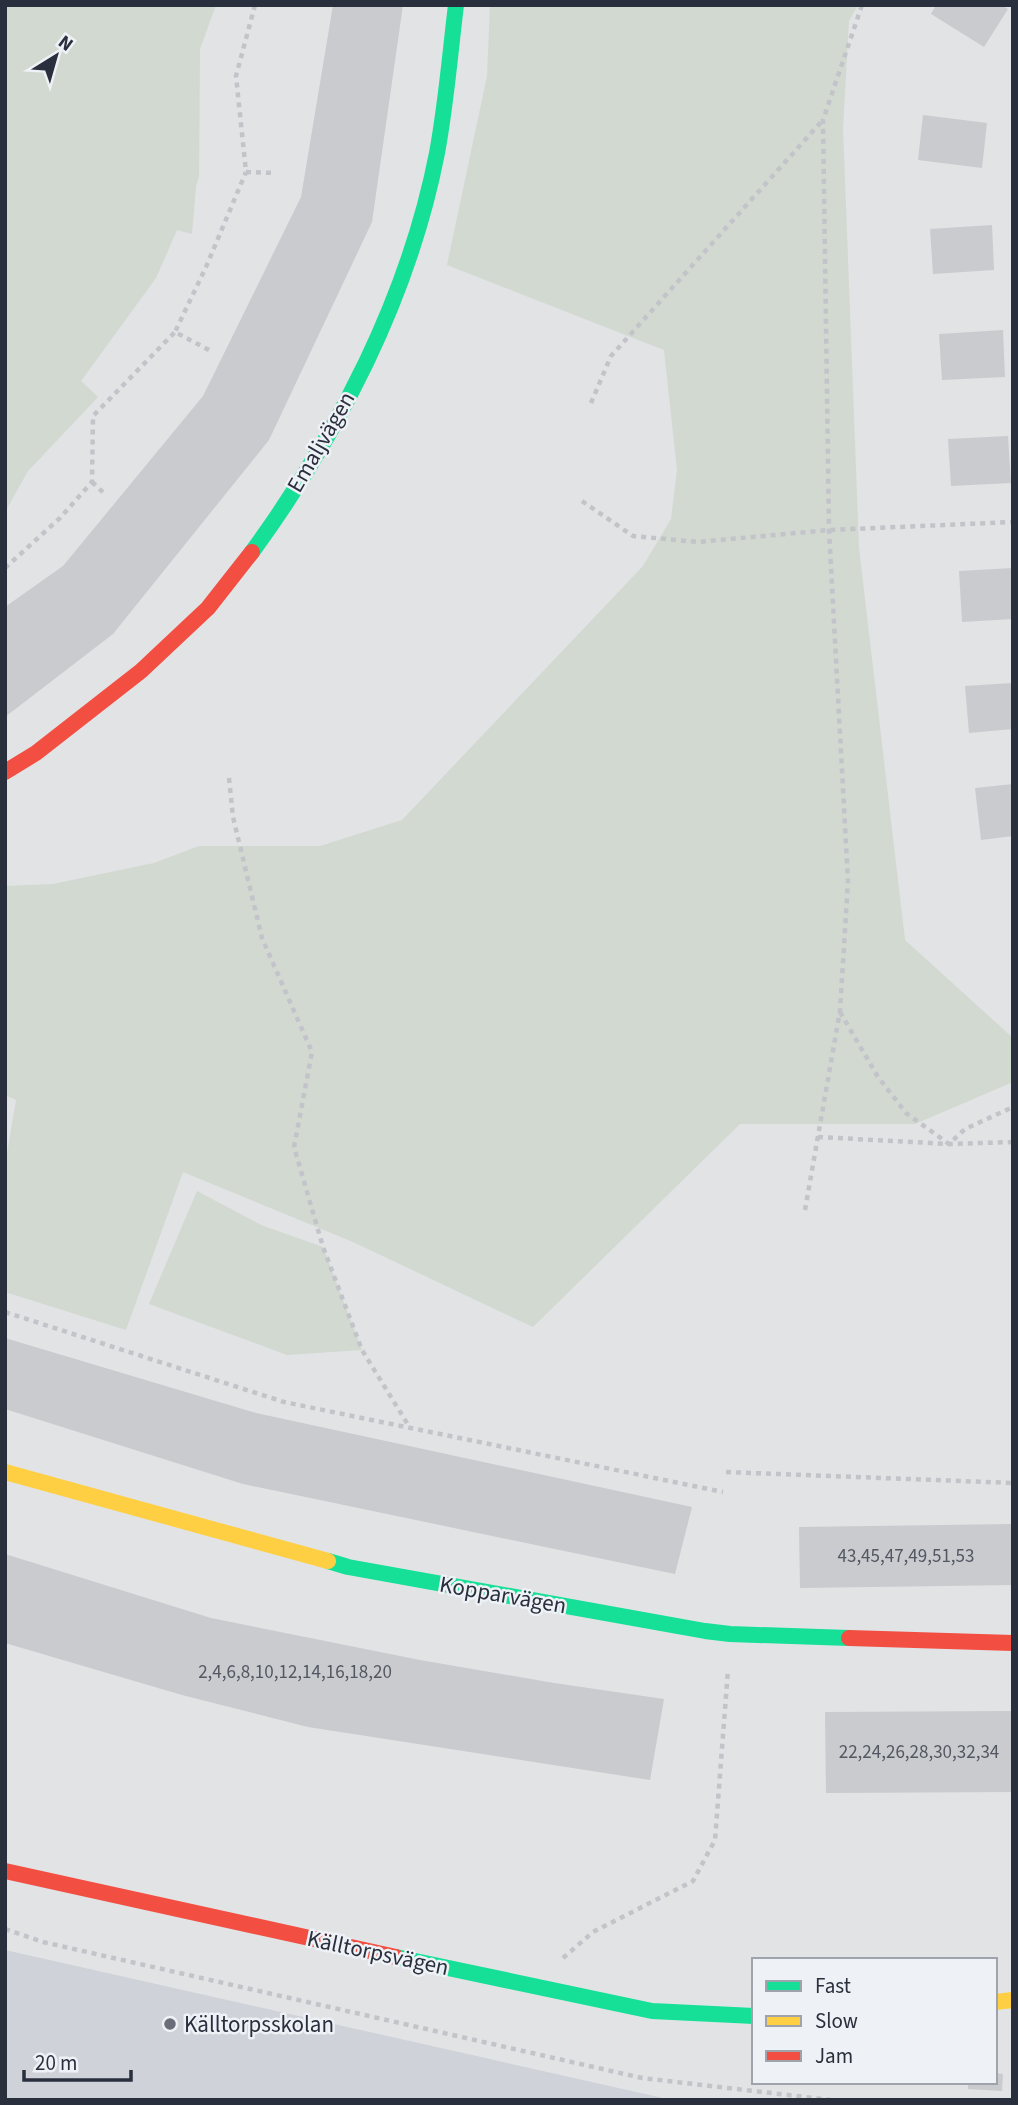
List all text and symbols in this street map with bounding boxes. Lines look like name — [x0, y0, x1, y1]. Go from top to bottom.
north arrow — [21, 21, 91, 91]
text: N — [52, 29, 79, 58]
street label: Emaljvägen — [279, 385, 363, 499]
house number: 43,45,47,49,51,53 — [838, 1543, 974, 1570]
street label: Kopparvägen — [437, 1568, 569, 1622]
house number: 2,4,6,8,10,12,14,16,18,20 — [198, 1659, 392, 1686]
house number: 22,24,26,28,30,32,34 — [839, 1739, 999, 1766]
street label: Källtorpsvägen — [304, 1922, 452, 1984]
legend — [752, 1958, 997, 2084]
text: Fast — [815, 1971, 851, 2001]
text: Slow — [815, 2006, 858, 2036]
place label: Källtorpsskolan — [184, 2008, 334, 2041]
marker: Källtorpsskolan — [162, 2016, 178, 2032]
scale bar — [24, 2038, 131, 2082]
text: Jam — [815, 2041, 853, 2071]
text: 20 m — [35, 2048, 77, 2078]

